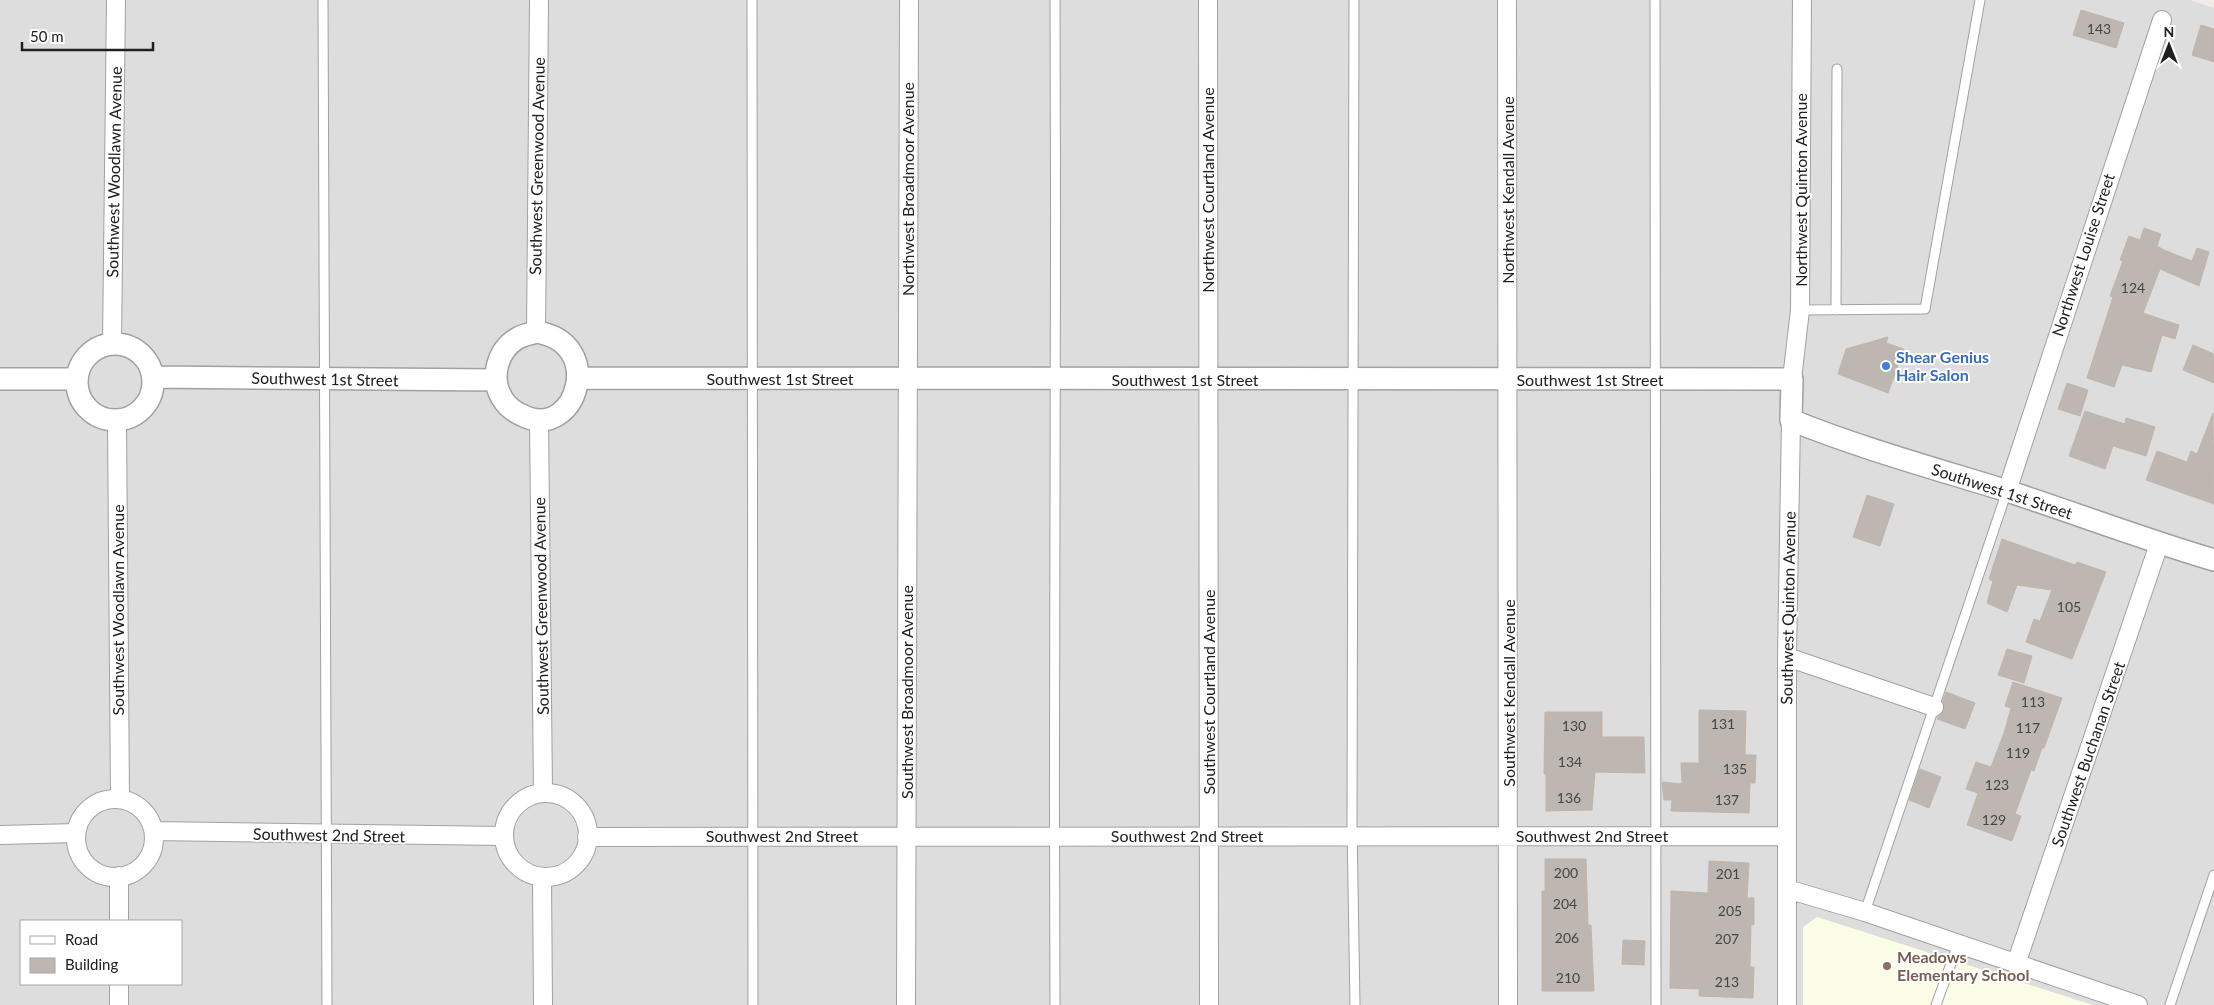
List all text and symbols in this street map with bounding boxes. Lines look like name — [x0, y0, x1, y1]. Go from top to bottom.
scale bar — [22, 20, 154, 52]
house number: 143 — [2087, 20, 2111, 37]
north arrow — [2144, 20, 2194, 70]
text: N — [2164, 23, 2174, 40]
text: 50 m — [30, 27, 64, 45]
street label: Southwest Greenwood Avenue — [525, 57, 548, 275]
street label: Southwest Woodlawn Avenue — [102, 66, 125, 278]
street label: Northwest Broadmoor Avenue — [898, 82, 917, 296]
street label: Northwest Courtland Avenue — [1198, 87, 1217, 293]
street label: Northwest Quinton Avenue — [1791, 93, 1810, 287]
street label: Northwest Kendall Avenue — [1498, 96, 1517, 284]
street label: Northwest Louise Street — [2047, 171, 2118, 339]
house number: 124 — [2121, 279, 2145, 296]
place label: Shear Genius Hair Salon — [1896, 347, 1989, 384]
marker: Shear Genius Hair Salon — [1880, 360, 1892, 372]
street label: Southwest 1st Street — [251, 368, 399, 389]
street label: Southwest 1st Street — [706, 369, 854, 388]
street label: Southwest 1st Street — [1111, 370, 1259, 389]
street label: Southwest 1st Street — [1516, 370, 1664, 389]
street label: Southwest 1st Street — [1929, 459, 2075, 522]
street label: Southwest Greenwood Avenue — [529, 497, 552, 715]
street label: Southwest Woodlawn Avenue — [108, 504, 127, 716]
street label: Southwest Quinton Avenue — [1776, 511, 1799, 705]
street label: Southwest Broadmoor Avenue — [897, 585, 916, 799]
street label: Southwest Courtland Avenue — [1199, 589, 1218, 795]
house number: 105 — [2057, 598, 2081, 615]
street label: Southwest Kendall Avenue — [1499, 599, 1518, 787]
street label: Southwest Buchanan Street — [2047, 659, 2128, 849]
house number: 113 — [2021, 693, 2045, 710]
house number: 131 — [1711, 715, 1735, 732]
house number: 130 — [1562, 717, 1586, 734]
house number: 117 — [2016, 719, 2040, 736]
house number: 119 — [2006, 744, 2030, 761]
house number: 134 — [1558, 753, 1582, 770]
house number: 135 — [1723, 760, 1747, 777]
house number: 123 — [1985, 776, 2009, 793]
house number: 136 — [1557, 789, 1581, 806]
house number: 137 — [1715, 791, 1739, 808]
house number: 129 — [1982, 811, 2006, 828]
street label: Southwest 2nd Street — [253, 824, 406, 845]
street label: Southwest 2nd Street — [706, 826, 858, 845]
street label: Southwest 2nd Street — [1111, 826, 1263, 845]
street label: Southwest 2nd Street — [1516, 826, 1668, 845]
house number: 200 — [1554, 864, 1578, 881]
house number: 201 — [1716, 865, 1740, 882]
house number: 204 — [1553, 895, 1577, 912]
house number: 205 — [1718, 902, 1742, 919]
legend — [20, 920, 182, 985]
house number: 206 — [1555, 929, 1579, 946]
text: Road — [65, 930, 98, 948]
house number: 207 — [1715, 930, 1739, 947]
place label: Meadows Elementary School — [1897, 947, 2029, 984]
text: Building — [65, 955, 118, 973]
marker: Meadows Elementary School — [1881, 960, 1893, 972]
house number: 210 — [1556, 969, 1580, 986]
house number: 213 — [1715, 973, 1739, 990]

